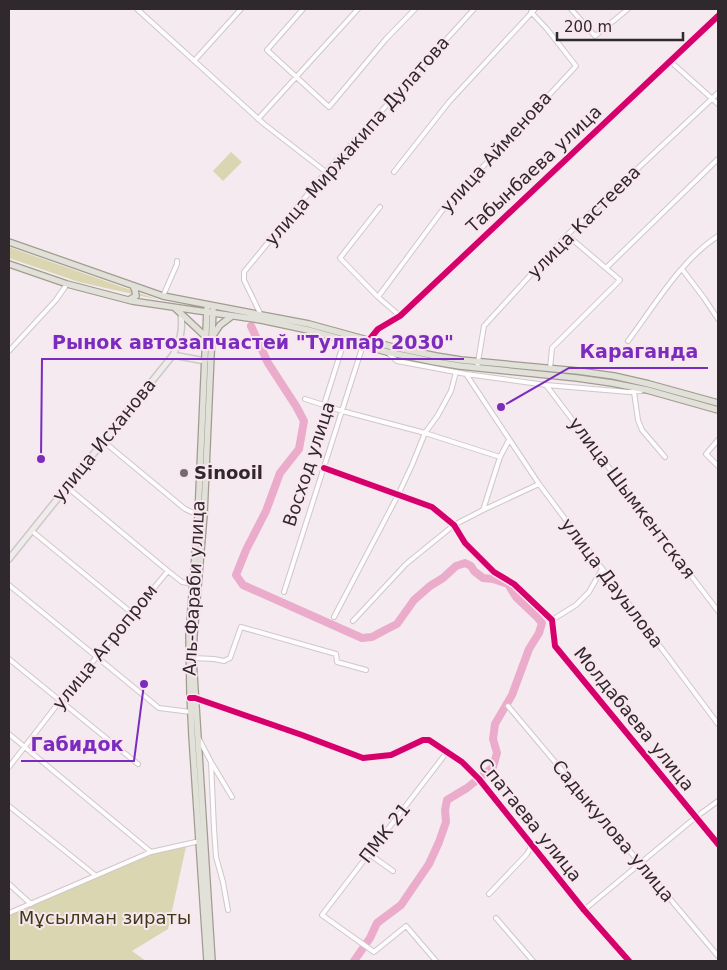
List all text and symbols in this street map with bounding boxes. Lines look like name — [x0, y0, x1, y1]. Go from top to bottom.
scale bar — [557, 10, 683, 42]
text: 200 m — [564, 18, 612, 36]
street label: улица Миржакипа Дулатова — [260, 32, 453, 250]
street label: улица Айменова — [436, 87, 556, 217]
street label: Табынбаева улица — [461, 101, 605, 237]
street label: улица Кастеева — [523, 161, 644, 282]
callout: Рынок автозапчастей "Тулпар 2030" — [42, 325, 464, 359]
text: Рынок автозапчастей "Тулпар 2030" — [52, 331, 454, 353]
callout: Караганда — [569, 334, 708, 368]
text: Караганда — [580, 340, 698, 362]
street label: улица Исханова — [48, 374, 160, 505]
street label: Восход улица — [278, 399, 339, 529]
street label: улица Шымкентская — [565, 413, 700, 583]
place label: Sinooil — [194, 462, 263, 483]
marker: Sinooil — [178, 467, 190, 479]
street label: Аль-Фараби улица — [178, 500, 209, 676]
street label: улица Дауылова — [557, 514, 668, 652]
street label: улица Агропром — [48, 580, 161, 713]
street label: Молдабаева улица — [570, 642, 699, 795]
callout: Габидок — [21, 727, 134, 761]
text: Габидок — [31, 733, 123, 755]
street label: Спатаева улица — [474, 754, 587, 886]
street label: Садыкулова улица — [548, 755, 679, 906]
street label: ПМК 21 — [355, 798, 415, 867]
park label: Мұсылман зираты — [19, 907, 191, 928]

